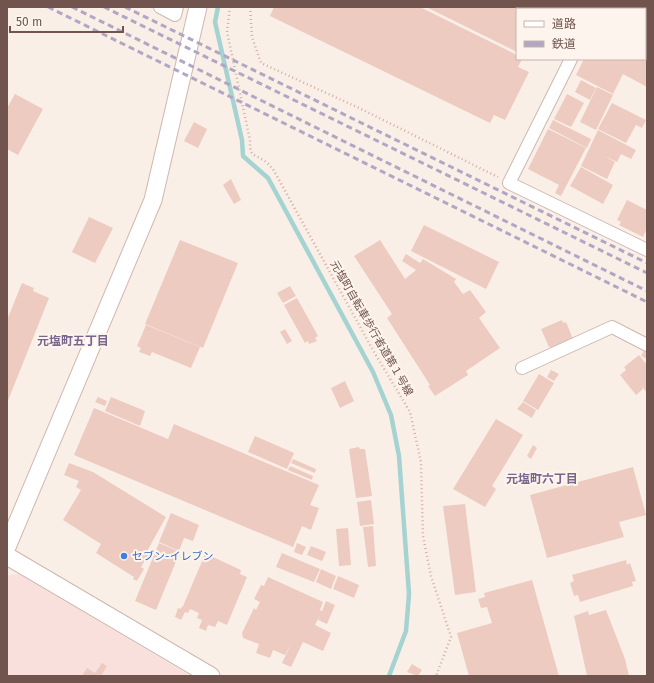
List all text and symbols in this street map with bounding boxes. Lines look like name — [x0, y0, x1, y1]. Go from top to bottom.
scale bar — [10, 8, 123, 34]
legend — [516, 8, 646, 60]
text: 50 m — [16, 15, 42, 29]
text: 道路 — [552, 17, 576, 31]
text: 鉄道 — [552, 37, 576, 51]
street label: 元塩町自転車歩行者道第１号線 — [327, 258, 416, 398]
district label: 元塩町五丁目 — [37, 334, 109, 348]
district label: 元塩町六丁目 — [506, 472, 578, 486]
place label: セブン-イレブン — [132, 550, 213, 563]
marker: セブン-イレブン — [119, 551, 129, 561]

